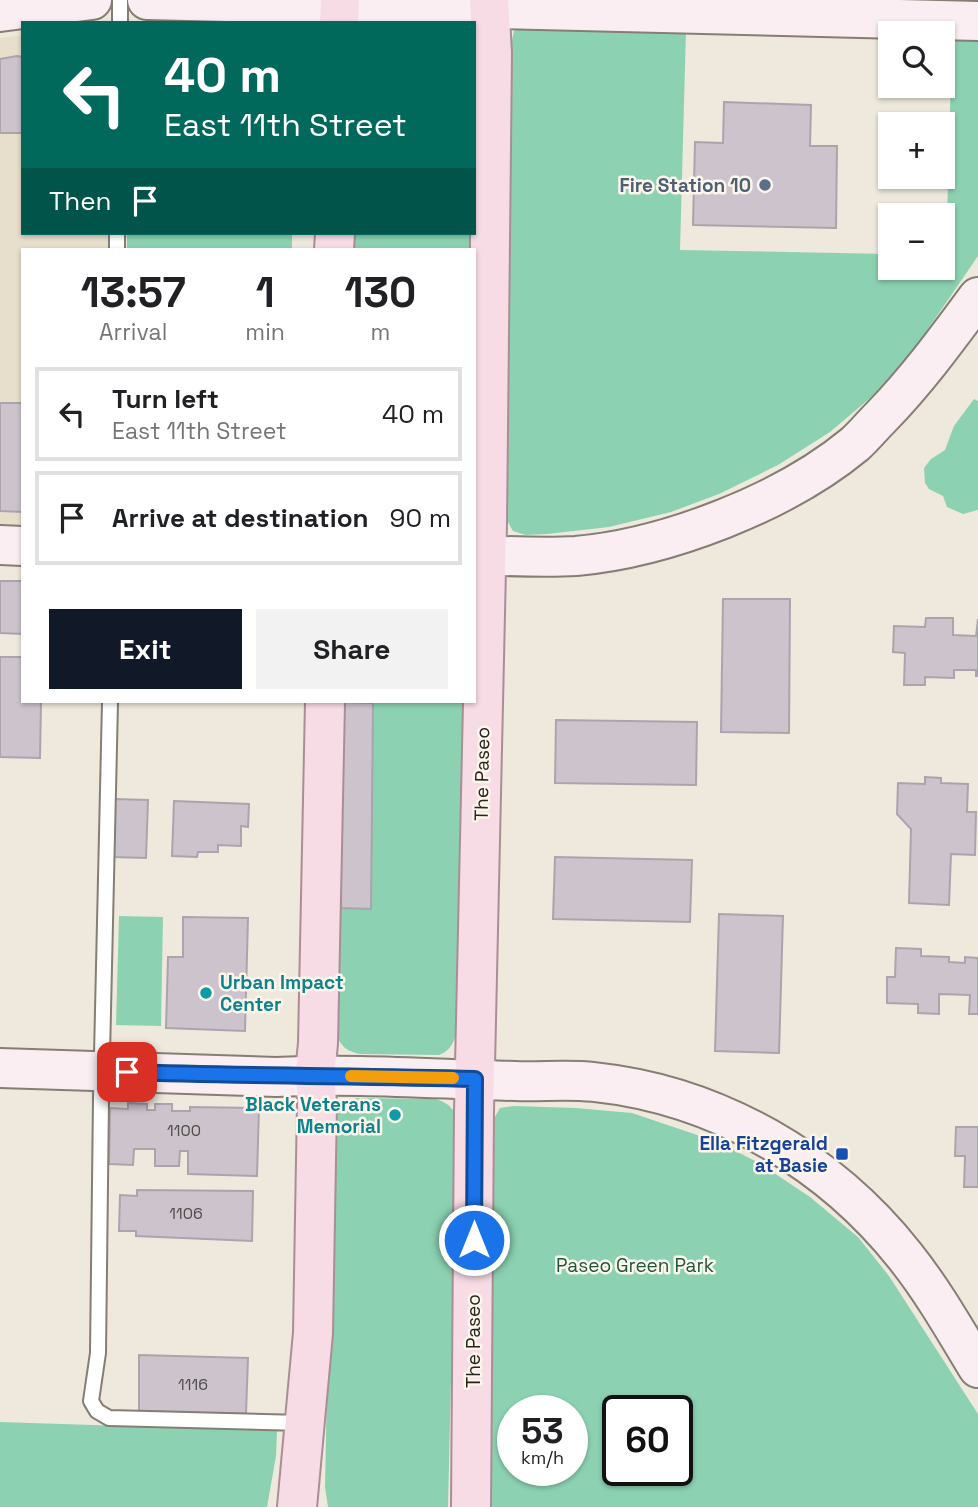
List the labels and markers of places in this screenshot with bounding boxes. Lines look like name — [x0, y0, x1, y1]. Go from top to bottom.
place label: Fire Station 10 — [620, 173, 751, 198]
marker: Fire Station 10 — [757, 177, 773, 193]
place label: Urban Impact Center — [220, 970, 344, 1017]
marker: Urban Impact Center — [198, 985, 214, 1001]
pin — [97, 1042, 157, 1102]
place label: Black Veterans Memorial — [245, 1092, 381, 1139]
marker: Black Veterans Memorial — [387, 1107, 403, 1123]
place label: Ella Fitzgerald at Basie — [699, 1131, 828, 1178]
marker: Ella Fitzgerald at Basie — [834, 1146, 850, 1162]

